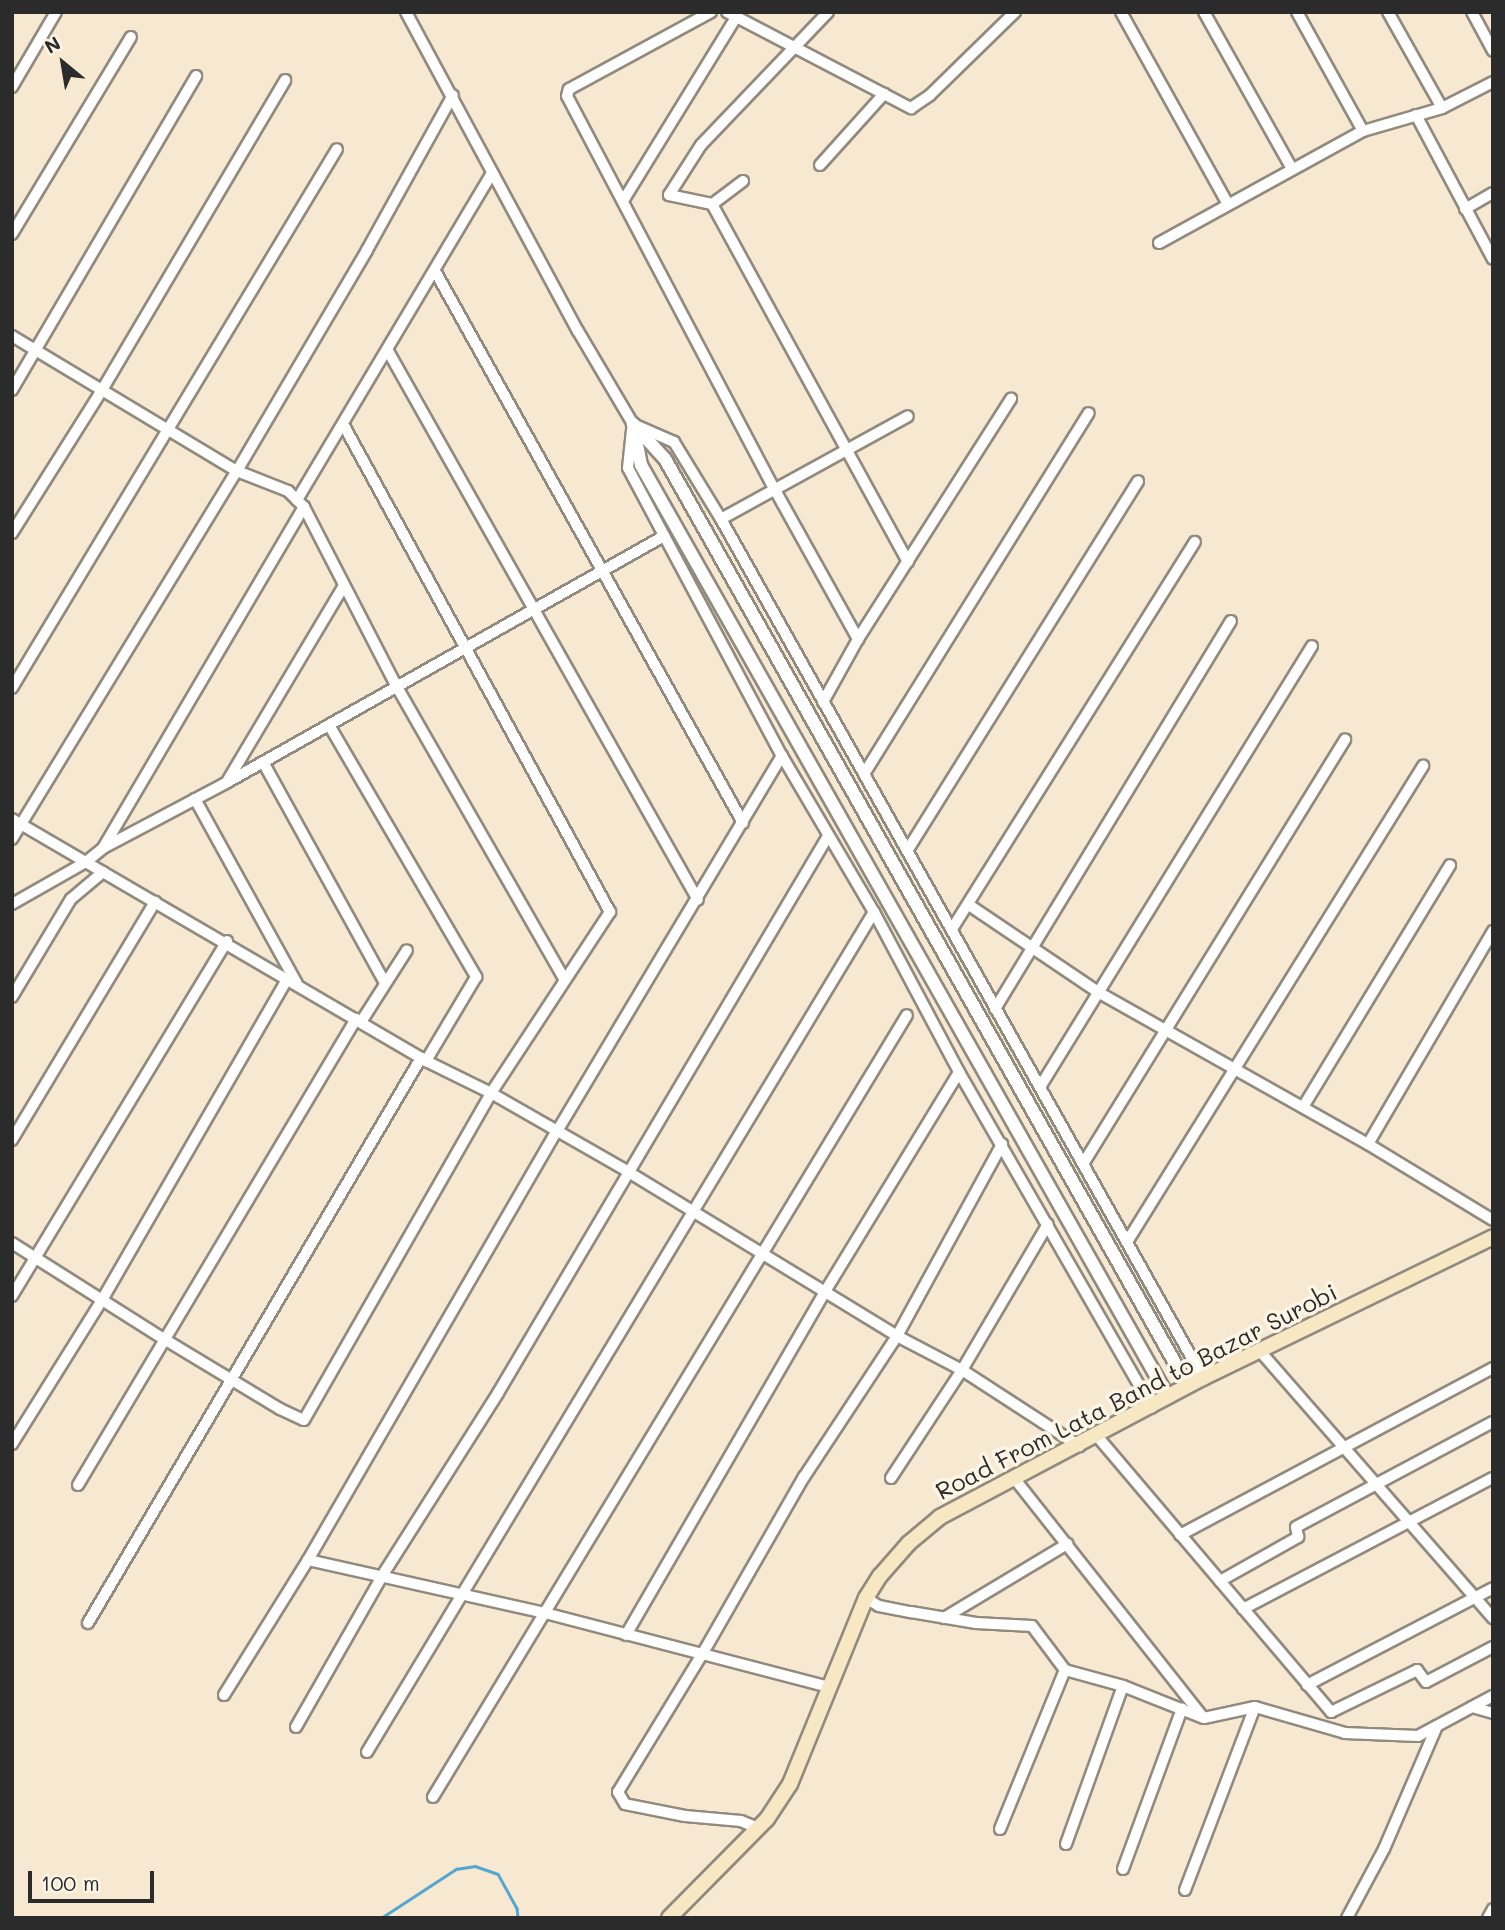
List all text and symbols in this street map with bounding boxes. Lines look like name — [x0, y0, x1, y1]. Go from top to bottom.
north arrow — [28, 28, 98, 98]
text: N — [40, 30, 65, 59]
street label: Road From Lata Band to Bazar Surobi — [930, 1277, 1342, 1505]
scale bar — [32, 1856, 158, 1900]
text: 100 m — [41, 1869, 100, 1896]

